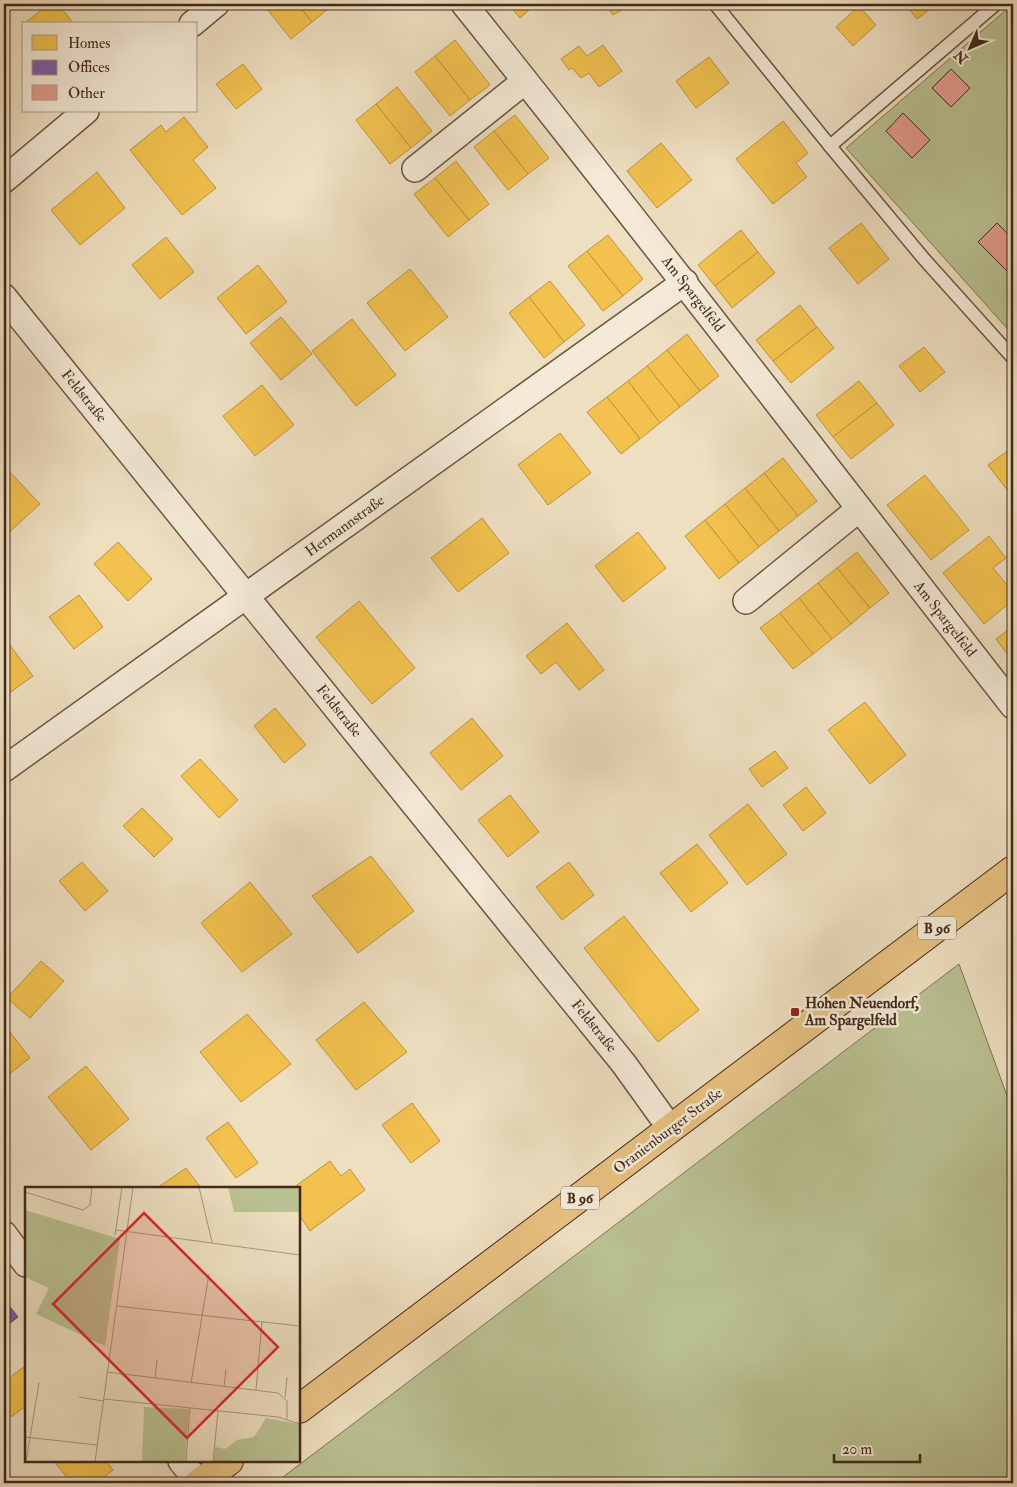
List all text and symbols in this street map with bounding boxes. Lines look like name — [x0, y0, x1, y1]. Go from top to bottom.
legend — [22, 22, 198, 112]
north arrow — [944, 22, 994, 72]
text: Homes — [68, 34, 110, 53]
text: N — [950, 46, 972, 68]
text: Offices — [68, 58, 110, 77]
text: Other — [68, 84, 105, 103]
street label: Am Spargelfeld — [656, 251, 729, 337]
street label: Feldstraße — [57, 366, 111, 426]
street label: Hermannstraße — [302, 491, 388, 561]
street label: Am Spargelfeld — [908, 576, 981, 662]
street label: Feldstraße — [312, 681, 366, 741]
road number: B 96 — [918, 916, 956, 940]
place label: Hohen Neuendorf, Am Spargelfeld — [804, 994, 919, 1031]
street label: Feldstraße — [567, 996, 621, 1056]
marker: Hohen Neuendorf, Am Spargelfeld — [789, 1006, 801, 1018]
street label: Oranienburger Straße — [610, 1084, 726, 1178]
road number: B 96 — [561, 1186, 599, 1210]
inset map — [25, 1187, 300, 1462]
scale bar — [834, 1432, 921, 1464]
text: 20 m — [842, 1440, 872, 1459]

